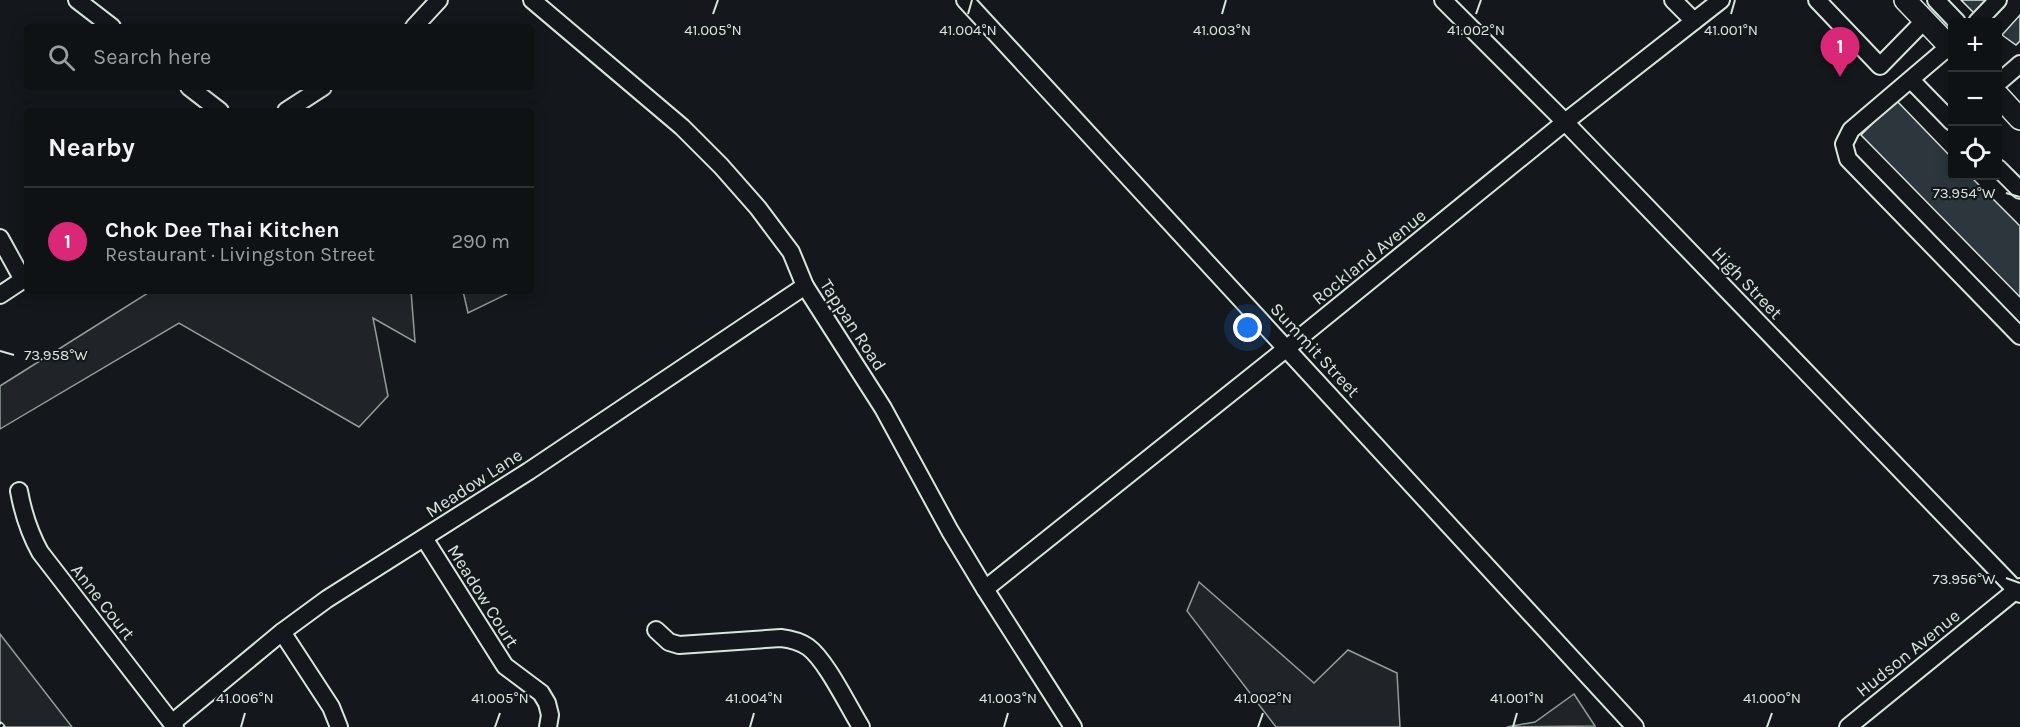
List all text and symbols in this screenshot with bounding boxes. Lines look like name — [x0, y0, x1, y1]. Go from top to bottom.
map controls — [1948, 18, 2002, 180]
button: + — [1948, 18, 2002, 72]
text: 41.005°N — [684, 21, 742, 39]
text: 41.004°N — [939, 21, 997, 39]
text: 41.003°N — [1193, 21, 1251, 39]
text: 41.002°N — [1447, 21, 1505, 39]
text: 41.001°N — [1704, 21, 1758, 39]
search box — [24, 24, 534, 90]
pin: 1 — [1820, 28, 1860, 77]
icon: search — [45, 41, 78, 74]
text: Search here — [93, 44, 211, 70]
button: − — [1948, 72, 2002, 126]
button: locate — [1948, 126, 2002, 180]
text: Nearby — [48, 132, 135, 163]
text: 73.954°W — [1933, 184, 1996, 202]
street label: Rockland Avenue — [1308, 204, 1430, 310]
text: Chok Dee Thai Kitchen — [105, 217, 340, 243]
text: 1 — [64, 230, 71, 253]
text: 290 m — [451, 230, 510, 253]
street label: High Street — [1707, 242, 1787, 324]
text: Restaurant · Livingston Street — [105, 243, 375, 266]
street label: Tappan Road — [815, 275, 891, 375]
street label: Summit Street — [1266, 298, 1365, 402]
your location — [1233, 313, 1262, 342]
text: 73.958°W — [24, 346, 88, 364]
street label: Meadow Lane — [422, 444, 526, 522]
street label: Meadow Court — [443, 540, 524, 652]
street label: Anne Court — [66, 560, 140, 645]
text: 73.956°W — [1933, 570, 1996, 588]
street label: Hudson Avenue — [1852, 604, 1964, 702]
text: 41.006°N — [216, 689, 274, 707]
text: 41.005°N — [471, 689, 529, 707]
text: 41.004°N — [725, 689, 783, 707]
text: 41.003°N — [979, 689, 1037, 707]
text: 41.002°N — [1234, 689, 1292, 707]
text: 41.001°N — [1490, 689, 1544, 707]
text: 41.000°N — [1743, 689, 1801, 707]

